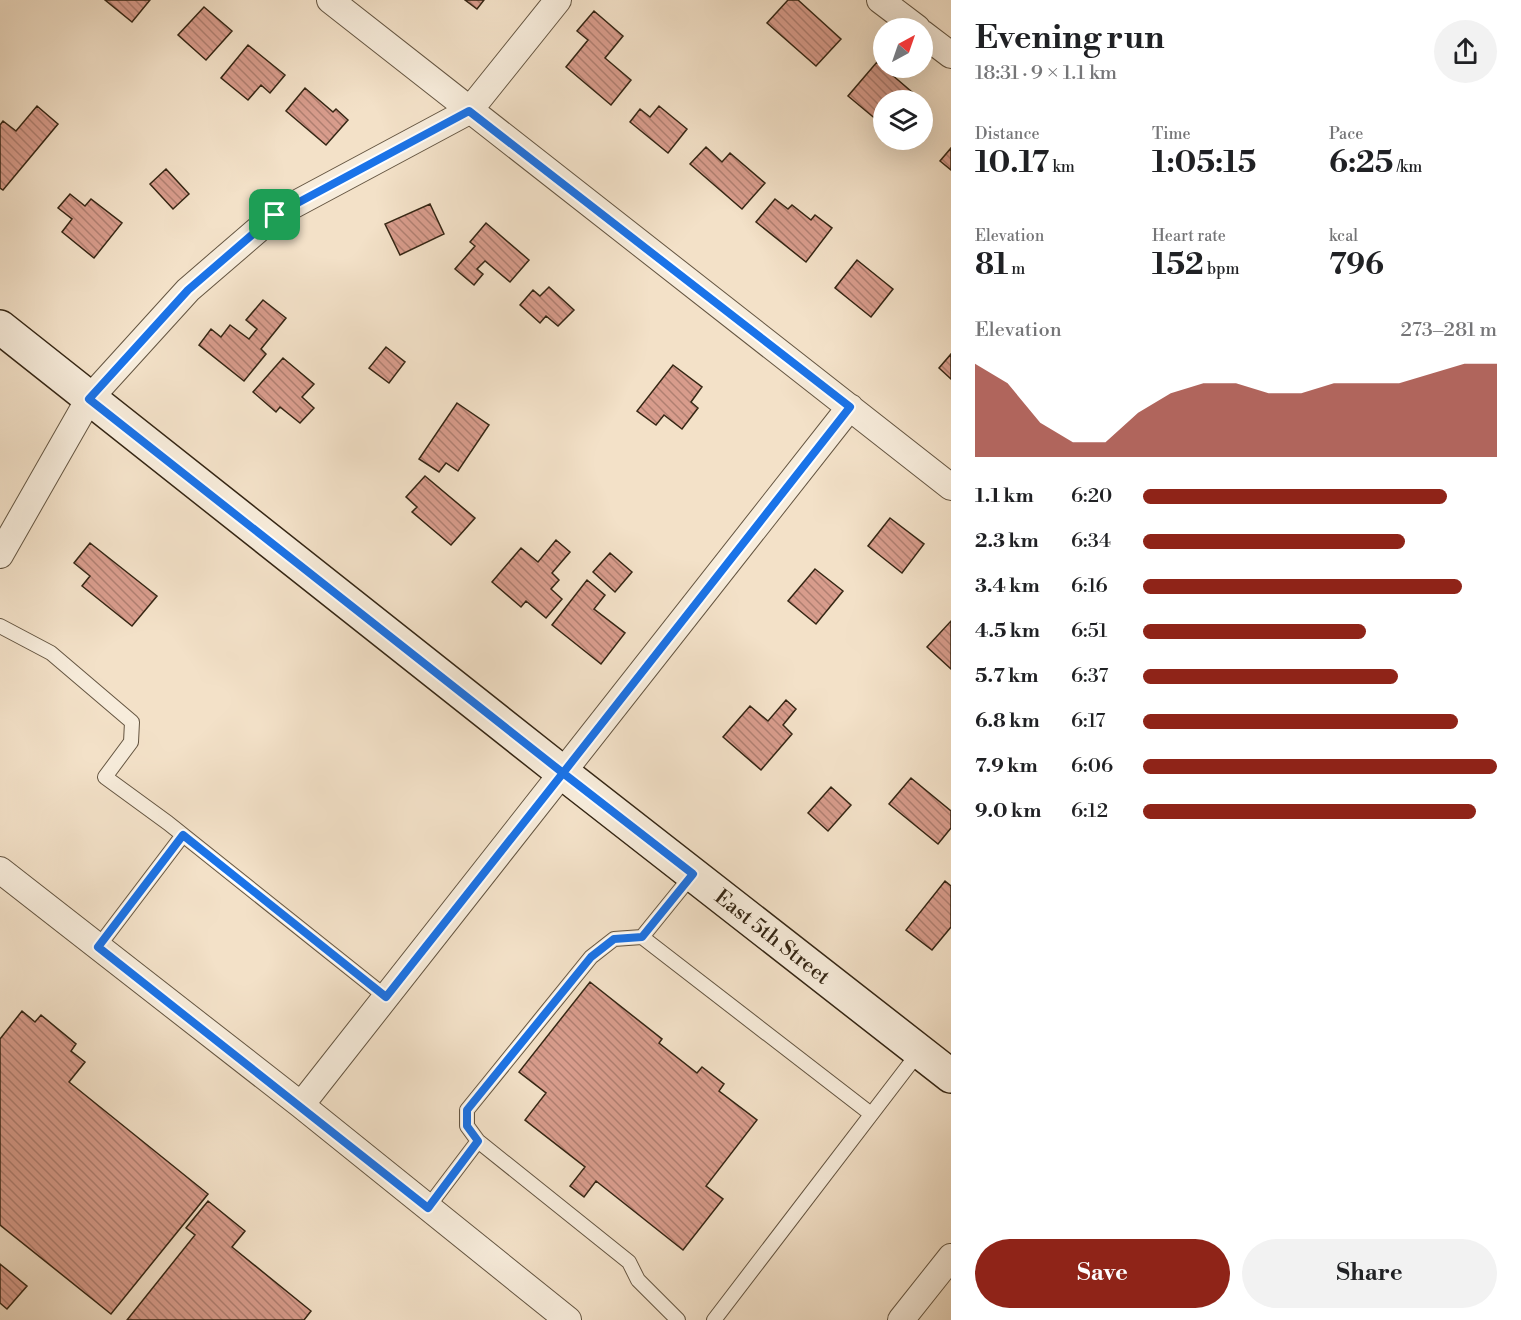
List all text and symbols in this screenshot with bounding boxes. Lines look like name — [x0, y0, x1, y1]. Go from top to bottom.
north arrow — [873, 18, 933, 78]
map controls — [873, 18, 933, 150]
text: Evening run — [975, 18, 1164, 59]
button: share — [1434, 20, 1497, 83]
text: 18:31 · 9 × 1.1 km — [975, 61, 1117, 86]
button: layers — [873, 90, 933, 150]
text: Distance — [975, 124, 1040, 144]
text: Time — [1152, 124, 1191, 144]
text: Pace — [1329, 124, 1363, 144]
text: 10.17 — [975, 144, 1049, 182]
text: 1:05:15 — [1152, 144, 1256, 182]
text: 6:25 — [1329, 144, 1393, 182]
text: km — [1049, 157, 1075, 177]
text: /km — [1393, 157, 1422, 177]
pin — [249, 189, 300, 240]
icon: arrive — [258, 198, 291, 231]
text: Elevation — [975, 226, 1044, 246]
text: Heart rate — [1152, 226, 1226, 246]
text: kcal — [1329, 226, 1358, 246]
text: 81 — [975, 246, 1008, 284]
text: 152 — [1152, 246, 1204, 284]
text: 796 — [1329, 246, 1384, 284]
text: m — [1008, 259, 1025, 279]
text: bpm — [1204, 259, 1239, 279]
text: Elevation — [975, 318, 1062, 343]
text: 273–281 m — [1400, 318, 1497, 343]
text: 1.1 km — [975, 484, 1034, 509]
text: 6:20 — [1071, 484, 1112, 509]
text: 2.3 km — [975, 529, 1039, 554]
text: 6:34 — [1071, 529, 1111, 554]
text: 3.4 km — [975, 574, 1040, 599]
text: 6:16 — [1071, 574, 1108, 599]
text: 4.5 km — [975, 619, 1040, 644]
text: 6:51 — [1071, 619, 1107, 644]
text: 5.7 km — [975, 664, 1038, 689]
text: 6:37 — [1071, 664, 1108, 689]
text: 6.8 km — [975, 709, 1040, 734]
text: 6:17 — [1071, 709, 1105, 734]
text: 7.9 km — [975, 754, 1038, 779]
text: 6:06 — [1071, 754, 1113, 779]
text: 9.0 km — [975, 799, 1041, 824]
text: 6:12 — [1071, 799, 1108, 824]
street label: East 5th Street — [709, 884, 835, 991]
button: Save — [975, 1239, 1230, 1308]
button: Share — [1242, 1239, 1497, 1308]

